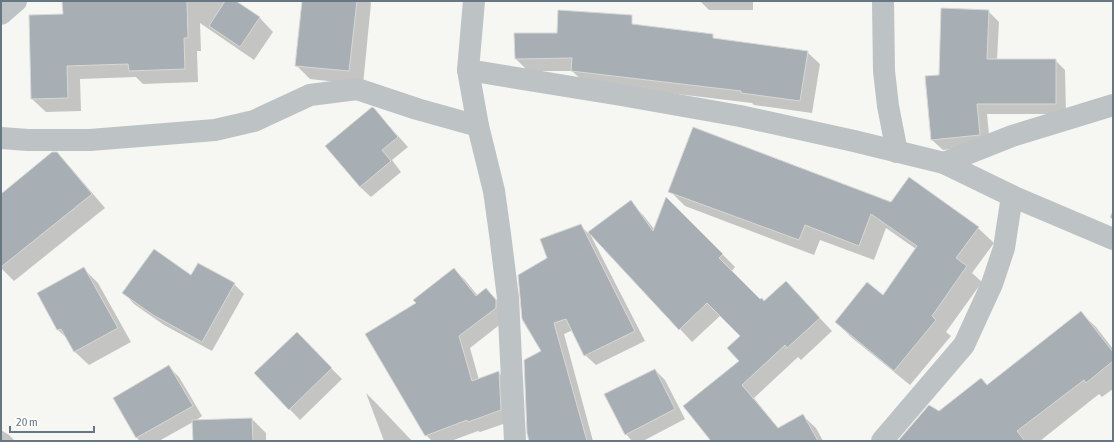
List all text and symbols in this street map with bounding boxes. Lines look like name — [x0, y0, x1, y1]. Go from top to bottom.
scale bar — [10, 408, 94, 434]
text: 20 m — [16, 415, 38, 429]

